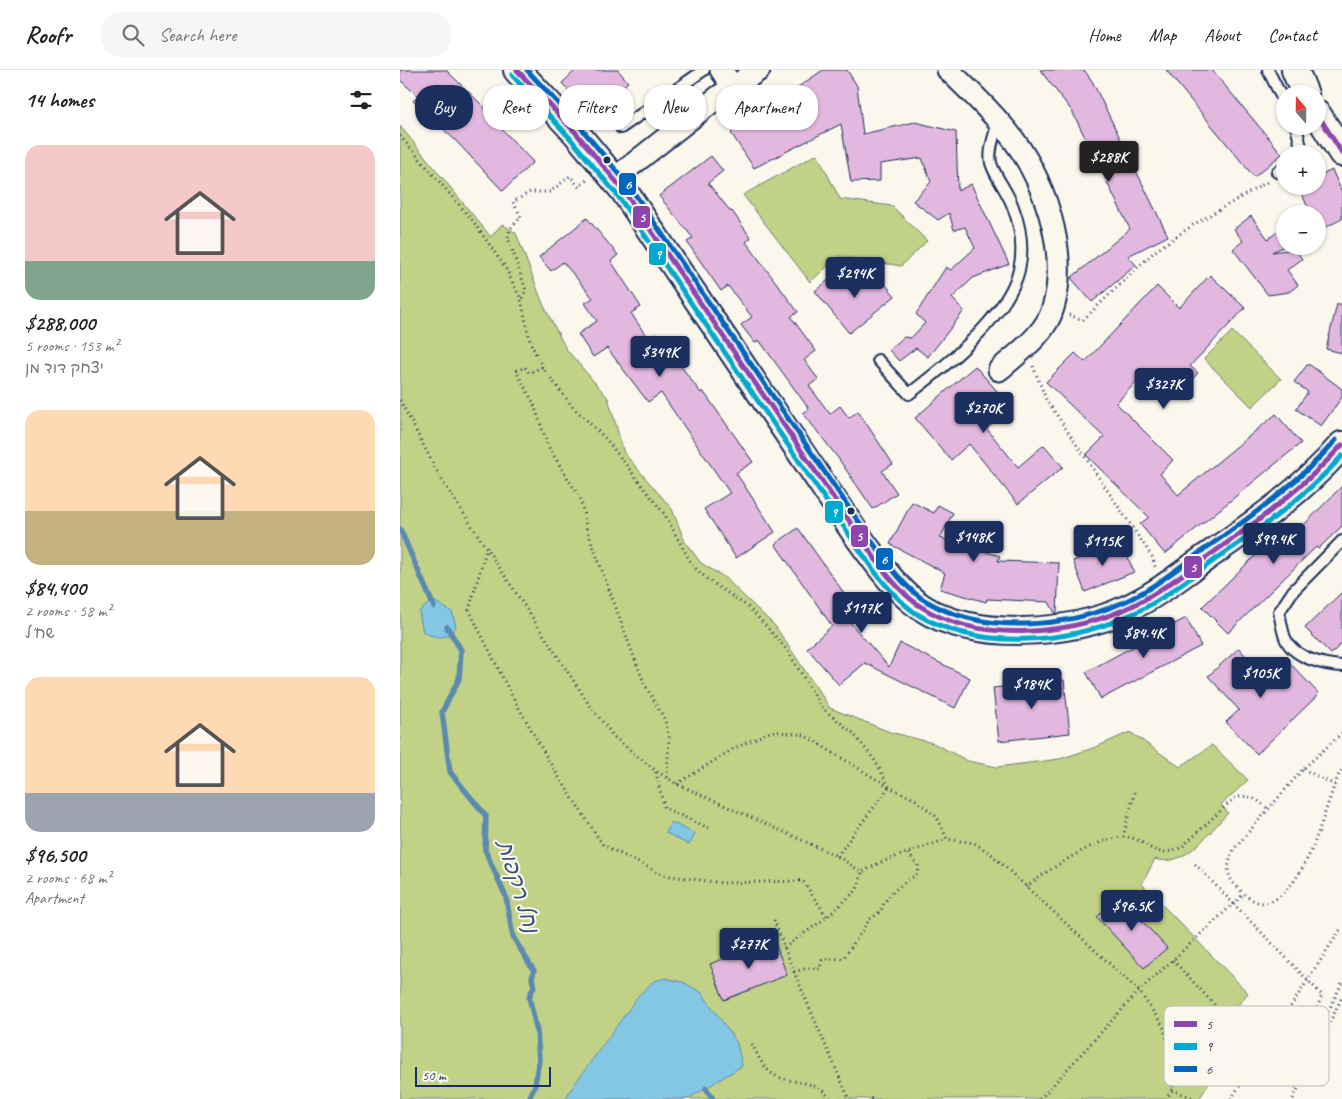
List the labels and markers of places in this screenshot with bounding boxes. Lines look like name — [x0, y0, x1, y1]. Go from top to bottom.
pin: $288K — [1074, 140, 1144, 183]
unlabelled marker — [602, 155, 612, 165]
pin: $294K — [820, 256, 890, 299]
pin: $349K — [625, 336, 695, 378]
pin: $327K — [1129, 368, 1199, 410]
pin: $270K — [949, 392, 1019, 434]
unlabelled marker — [846, 506, 856, 516]
pin: $148K — [939, 520, 1009, 563]
pin: $99.4K — [1233, 522, 1315, 565]
pin: $115K — [1068, 524, 1138, 567]
pin: $117K — [827, 592, 897, 634]
pin: $84.4K — [1103, 616, 1185, 659]
pin: $105K — [1226, 656, 1296, 699]
pin: $184K — [997, 668, 1067, 710]
pin: $96.5K — [1091, 890, 1173, 932]
pin: $277K — [714, 928, 784, 970]

